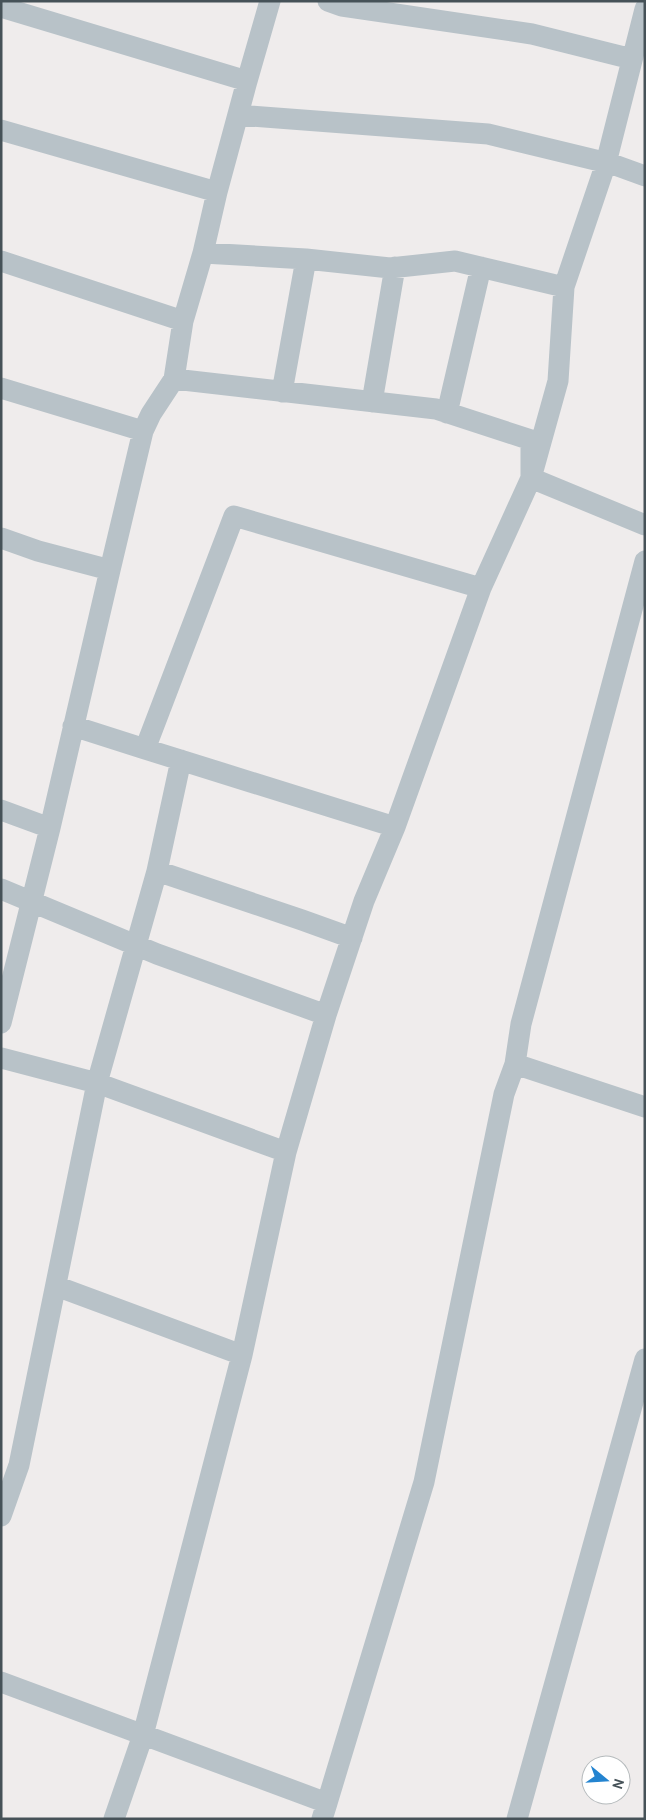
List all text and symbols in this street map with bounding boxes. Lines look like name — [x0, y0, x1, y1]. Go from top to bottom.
north arrow — [581, 1755, 631, 1805]
text: N — [608, 1777, 628, 1791]

